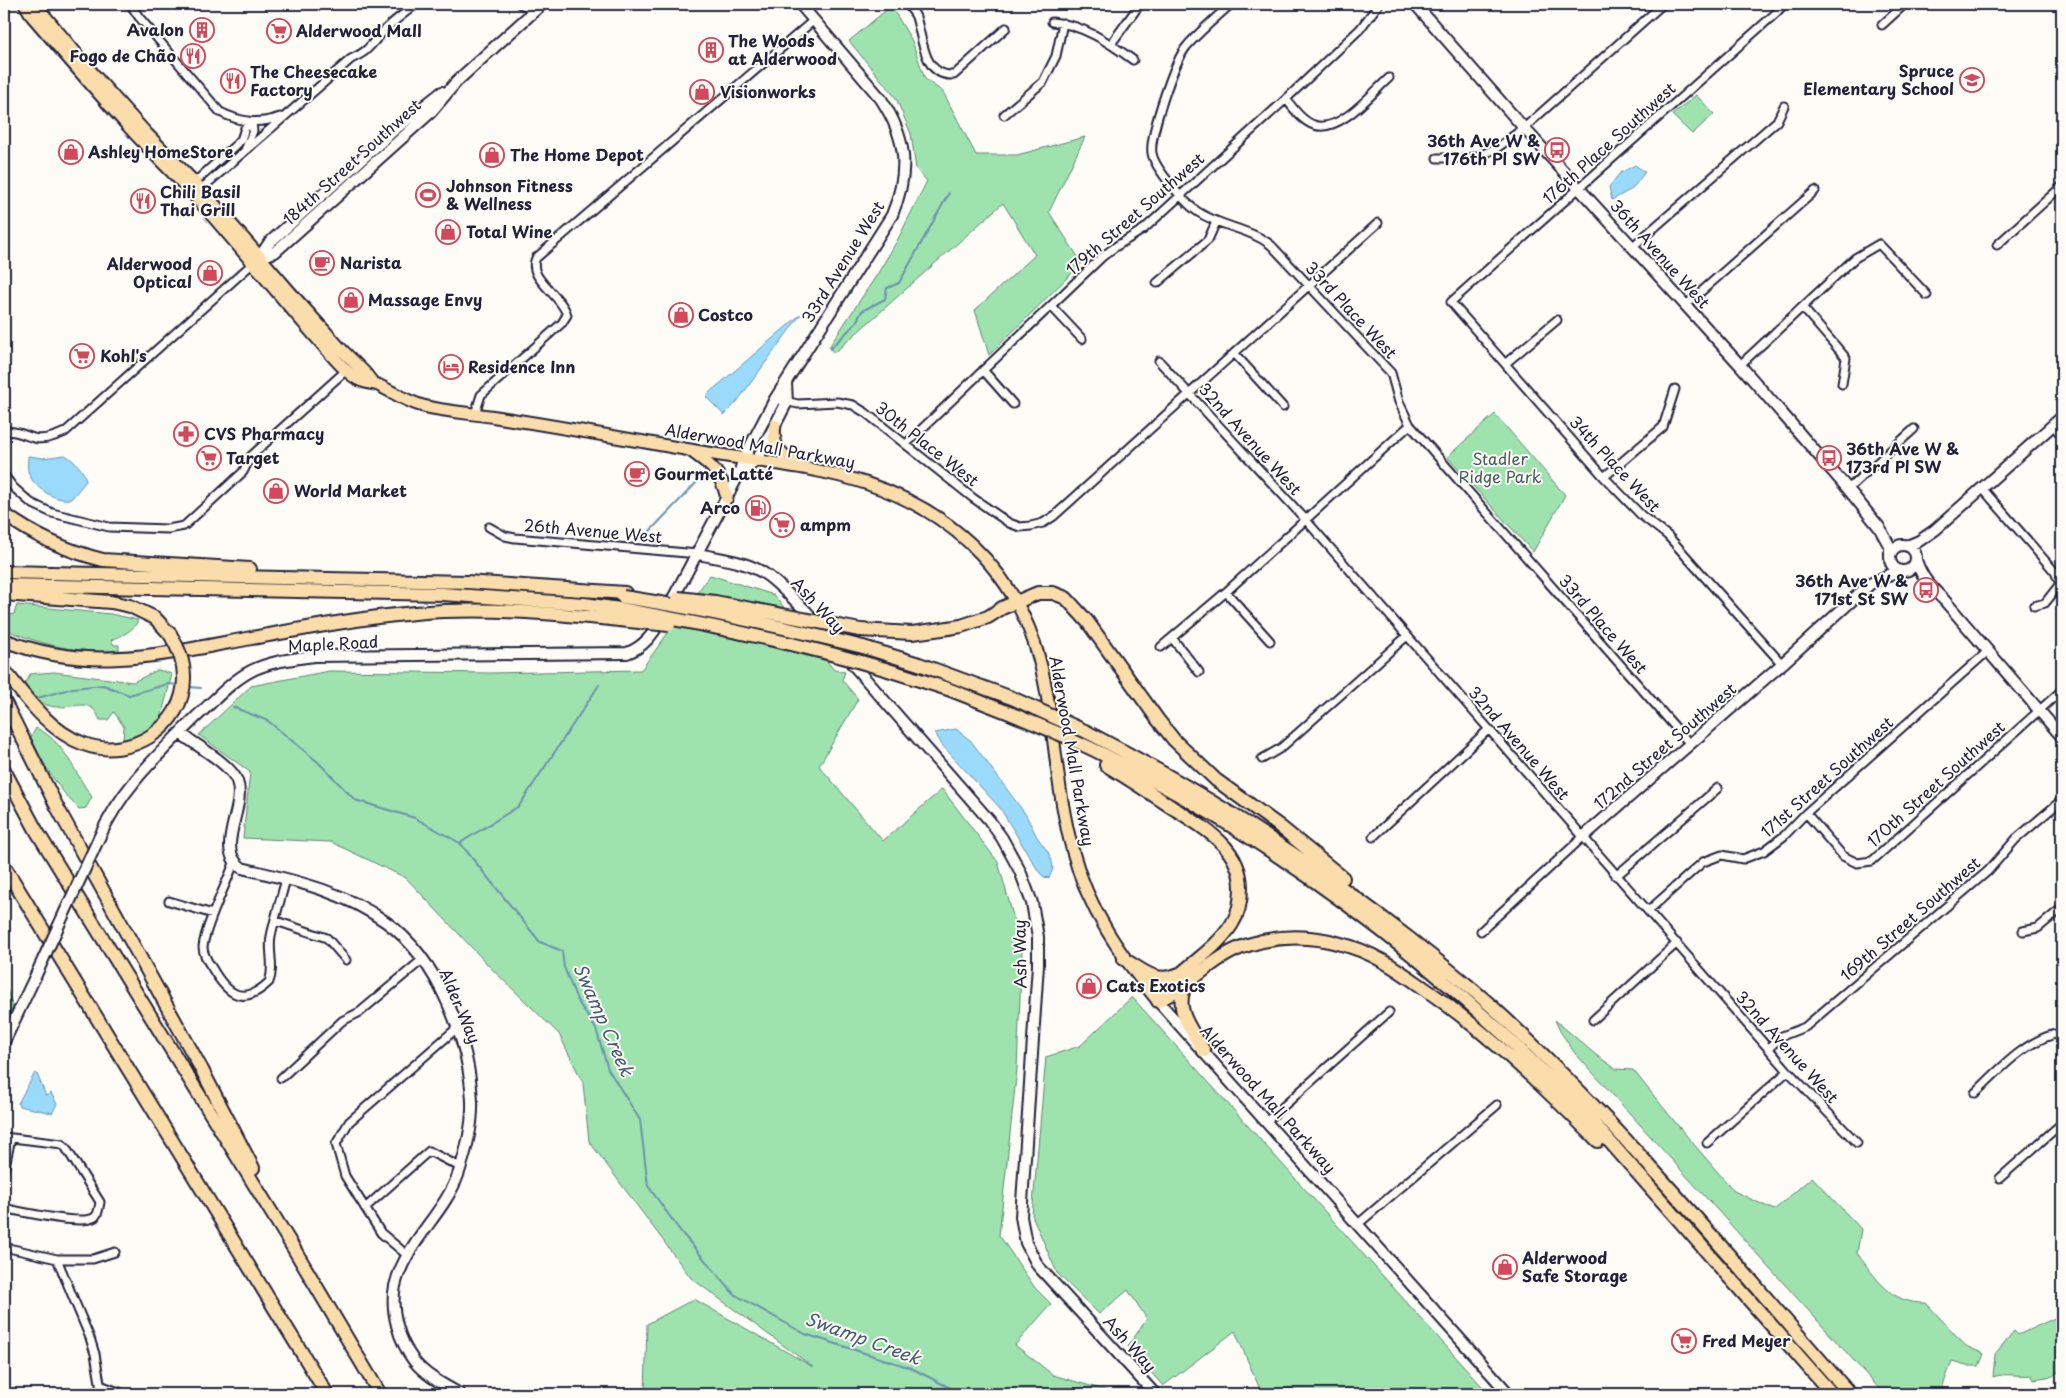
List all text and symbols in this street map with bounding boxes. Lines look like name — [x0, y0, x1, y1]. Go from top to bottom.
place label: Avalon — [127, 17, 184, 41]
building icon: Avalon — [189, 17, 215, 43]
supermarket icon: Alderwood Mall — [266, 18, 292, 44]
place label: Alderwood Mall — [295, 18, 421, 42]
place label: The Woods at Alderwood — [728, 28, 837, 70]
building icon: The Woods at Alderwood — [698, 37, 724, 63]
place label: Fogo de Chão — [69, 43, 176, 67]
restaurant icon: Fogo de Chão — [180, 43, 206, 69]
place label: Spruce Elementary School — [1803, 58, 1954, 100]
place label: The Cheesecake Factory — [250, 59, 378, 101]
school or university icon: Spruce Elementary School — [1959, 67, 1985, 93]
restaurant icon: The Cheesecake Factory — [220, 68, 246, 94]
street label: 176th Place Southwest — [1536, 76, 1680, 209]
shop icon: Visionworks — [689, 79, 715, 105]
place label: Visionworks — [720, 79, 816, 103]
street label: 184th Street Southwest — [277, 93, 426, 230]
place label: 36th Ave W & 176th Pl SW — [1427, 128, 1540, 170]
bus stop icon: 36th Ave W & 176th Pl SW — [1544, 137, 1570, 163]
shop icon: Ashley HomeStore — [58, 139, 84, 165]
place label: Ashley HomeStore — [87, 139, 234, 163]
shop icon: The Home Depot — [479, 142, 505, 168]
place label: The Home Depot — [510, 142, 644, 166]
street label: 179th Street Southwest — [1060, 146, 1209, 280]
place label: Johnson Fitness & Wellness — [446, 173, 573, 215]
place label: Chili Basil Thai Grill — [160, 179, 241, 221]
sports icon: Johnson Fitness & Wellness — [415, 182, 441, 208]
restaurant icon: Chili Basil Thai Grill — [130, 188, 156, 214]
street label: 36th Avenue West — [1605, 194, 1716, 313]
street label: 33rd Avenue West — [795, 196, 889, 327]
shop icon: Total Wine — [435, 219, 461, 245]
place label: Total Wine — [466, 219, 553, 243]
cafe icon: Narista — [309, 250, 335, 276]
place label: Narista — [340, 250, 402, 274]
place label: Alderwood Optical — [106, 251, 192, 293]
street label: 33rd Place West — [1300, 255, 1403, 363]
shop icon: Alderwood Optical — [197, 260, 223, 286]
shop icon: Massage Envy — [338, 287, 364, 313]
place label: Massage Envy — [368, 287, 482, 311]
shop icon: Costco — [668, 302, 694, 328]
place label: Costco — [698, 302, 753, 326]
supermarket icon: Kohl's — [69, 343, 95, 369]
place label: Kohl's — [100, 343, 147, 367]
hotel icon: Residence Inn — [438, 354, 464, 380]
place label: Residence Inn — [468, 354, 575, 378]
street label: 32nd Avenue West — [1194, 377, 1308, 500]
street label: 30th Place West — [871, 395, 984, 491]
street label: 34th Place West — [1565, 410, 1667, 517]
street label: Alderwood Mall Parkway — [663, 416, 857, 474]
pharmacy icon: CVS Pharmacy — [173, 421, 199, 447]
place label: CVS Pharmacy — [204, 421, 324, 445]
place label: 36th Ave W & 173rd Pl SW — [1846, 436, 1959, 478]
supermarket icon: Target — [196, 445, 222, 471]
place label: Target — [226, 445, 280, 469]
bus stop icon: 36th Ave W & 173rd Pl SW — [1816, 445, 1842, 471]
park label: Stadler Ridge Park — [1459, 446, 1542, 488]
cafe icon: Gourmet Latté — [624, 461, 650, 487]
place label: Gourmet Latté — [654, 461, 773, 485]
shop icon: World Market — [263, 478, 289, 504]
place label: World Market — [294, 478, 407, 502]
place label: Arco — [700, 495, 740, 519]
fuel station icon: Arco — [745, 495, 771, 521]
street label: 26th Avenue West — [523, 512, 663, 548]
supermarket icon: ampm — [769, 512, 795, 538]
place label: ampm — [800, 512, 851, 536]
street label: 33rd Place West — [1554, 568, 1654, 678]
place label: 36th Ave W & 171st St SW — [1795, 568, 1908, 610]
street label: Ash Way — [786, 571, 851, 638]
bus stop icon: 36th Ave W & 171st St SW — [1913, 577, 1939, 603]
street label: Maple Road — [287, 629, 379, 657]
street label: Alderwood Mall Parkway — [1044, 654, 1102, 848]
street label: 172nd Street Southwest — [1588, 676, 1741, 814]
street label: 32nd Avenue West — [1464, 680, 1576, 805]
street label: 171st Street Southwest — [1755, 710, 1898, 842]
street label: 170th Street Southwest — [1861, 715, 2010, 852]
street label: 169th Street Southwest — [1834, 850, 1985, 986]
street label: Ash Way — [1006, 919, 1032, 989]
water label: Swamp Creek — [567, 959, 642, 1081]
street label: Alder Way — [434, 964, 488, 1047]
shop icon: Cats Exotics — [1076, 973, 1102, 999]
place label: Cats Exotics — [1106, 973, 1206, 997]
street label: 32nd Avenue West — [1731, 985, 1845, 1108]
street label: Alderwood Mall Parkway — [1195, 1019, 1342, 1178]
place label: Alderwood Safe Storage — [1521, 1245, 1628, 1287]
shop icon: Alderwood Safe Storage — [1492, 1254, 1518, 1280]
water label: Swamp Creek — [802, 1304, 926, 1371]
street label: Ash Way — [1099, 1310, 1163, 1377]
supermarket icon: Fred Meyer — [1671, 1328, 1697, 1354]
place label: Fred Meyer — [1702, 1328, 1791, 1352]

